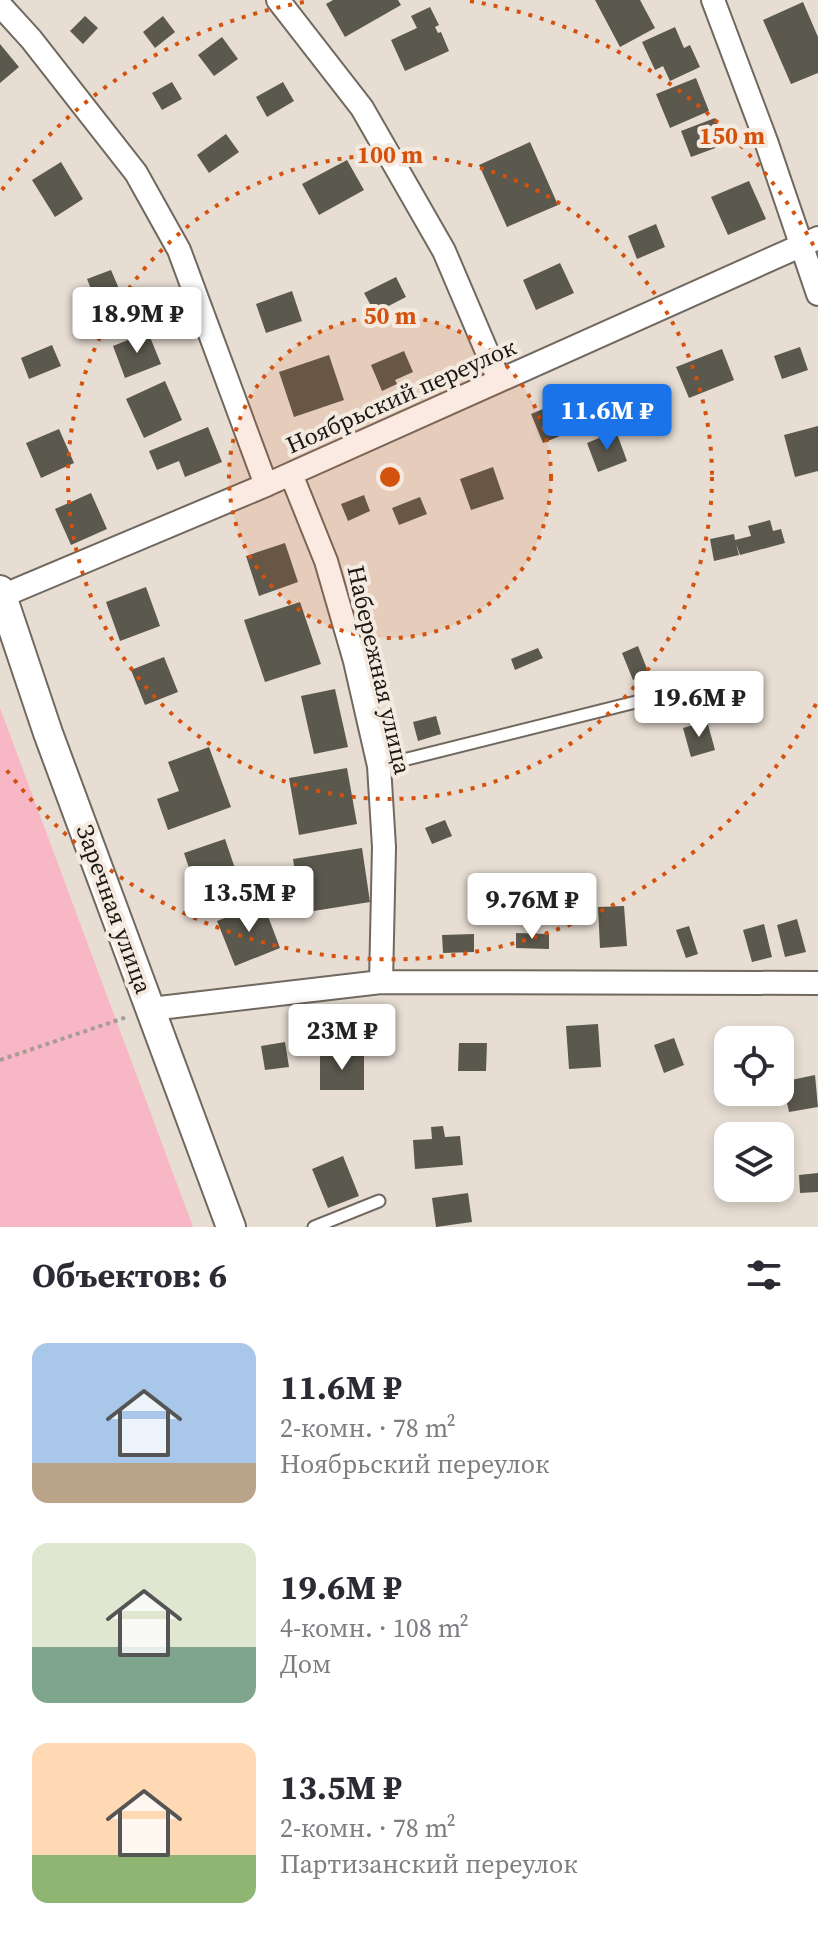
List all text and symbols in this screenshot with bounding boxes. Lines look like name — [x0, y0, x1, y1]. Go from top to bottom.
text: 150 m — [699, 119, 765, 152]
text: 100 m — [357, 138, 423, 171]
pin: 18.9M ₽ — [63, 287, 211, 355]
text: 18.9M ₽ — [90, 295, 184, 331]
text: 50 m — [364, 299, 417, 332]
street label: Ноябрьский переулок — [280, 330, 521, 461]
pin: 11.6M ₽ — [533, 384, 681, 452]
text: 11.6M ₽ — [560, 392, 654, 428]
centre of rings — [376, 463, 404, 491]
street label: Набережная улица — [339, 562, 420, 778]
pin: 19.6M ₽ — [625, 671, 773, 739]
text: 19.6M ₽ — [652, 679, 746, 715]
street label: Заречная улица — [69, 820, 161, 999]
pin: 13.5M ₽ — [175, 866, 323, 934]
pin: 9.76M ₽ — [458, 873, 606, 941]
text: 13.5M ₽ — [202, 874, 296, 910]
text: 9.76M ₽ — [485, 881, 579, 917]
pin: 23M ₽ — [286, 1004, 398, 1072]
text: 23M ₽ — [306, 1012, 378, 1048]
map controls — [714, 1026, 794, 1202]
button: locate — [714, 1026, 794, 1106]
button: layers — [714, 1122, 794, 1202]
text: Объектов: 6 — [32, 1252, 227, 1298]
icon: filters — [742, 1253, 786, 1297]
text: 11.6M ₽ — [280, 1364, 402, 1410]
icon: home — [96, 1375, 192, 1471]
text: 2-комн. · 78 m² — [280, 1410, 456, 1446]
text: Ноябрьский переулок — [280, 1446, 549, 1482]
text: 19.6M ₽ — [280, 1564, 402, 1610]
icon: home — [96, 1575, 192, 1671]
text: 4-комн. · 108 m² — [280, 1610, 469, 1646]
text: Дом — [280, 1646, 331, 1682]
text: 13.5M ₽ — [280, 1764, 402, 1810]
icon: home — [96, 1775, 192, 1871]
text: 2-комн. · 78 m² — [280, 1810, 456, 1846]
text: Партизанский переулок — [280, 1846, 578, 1882]

